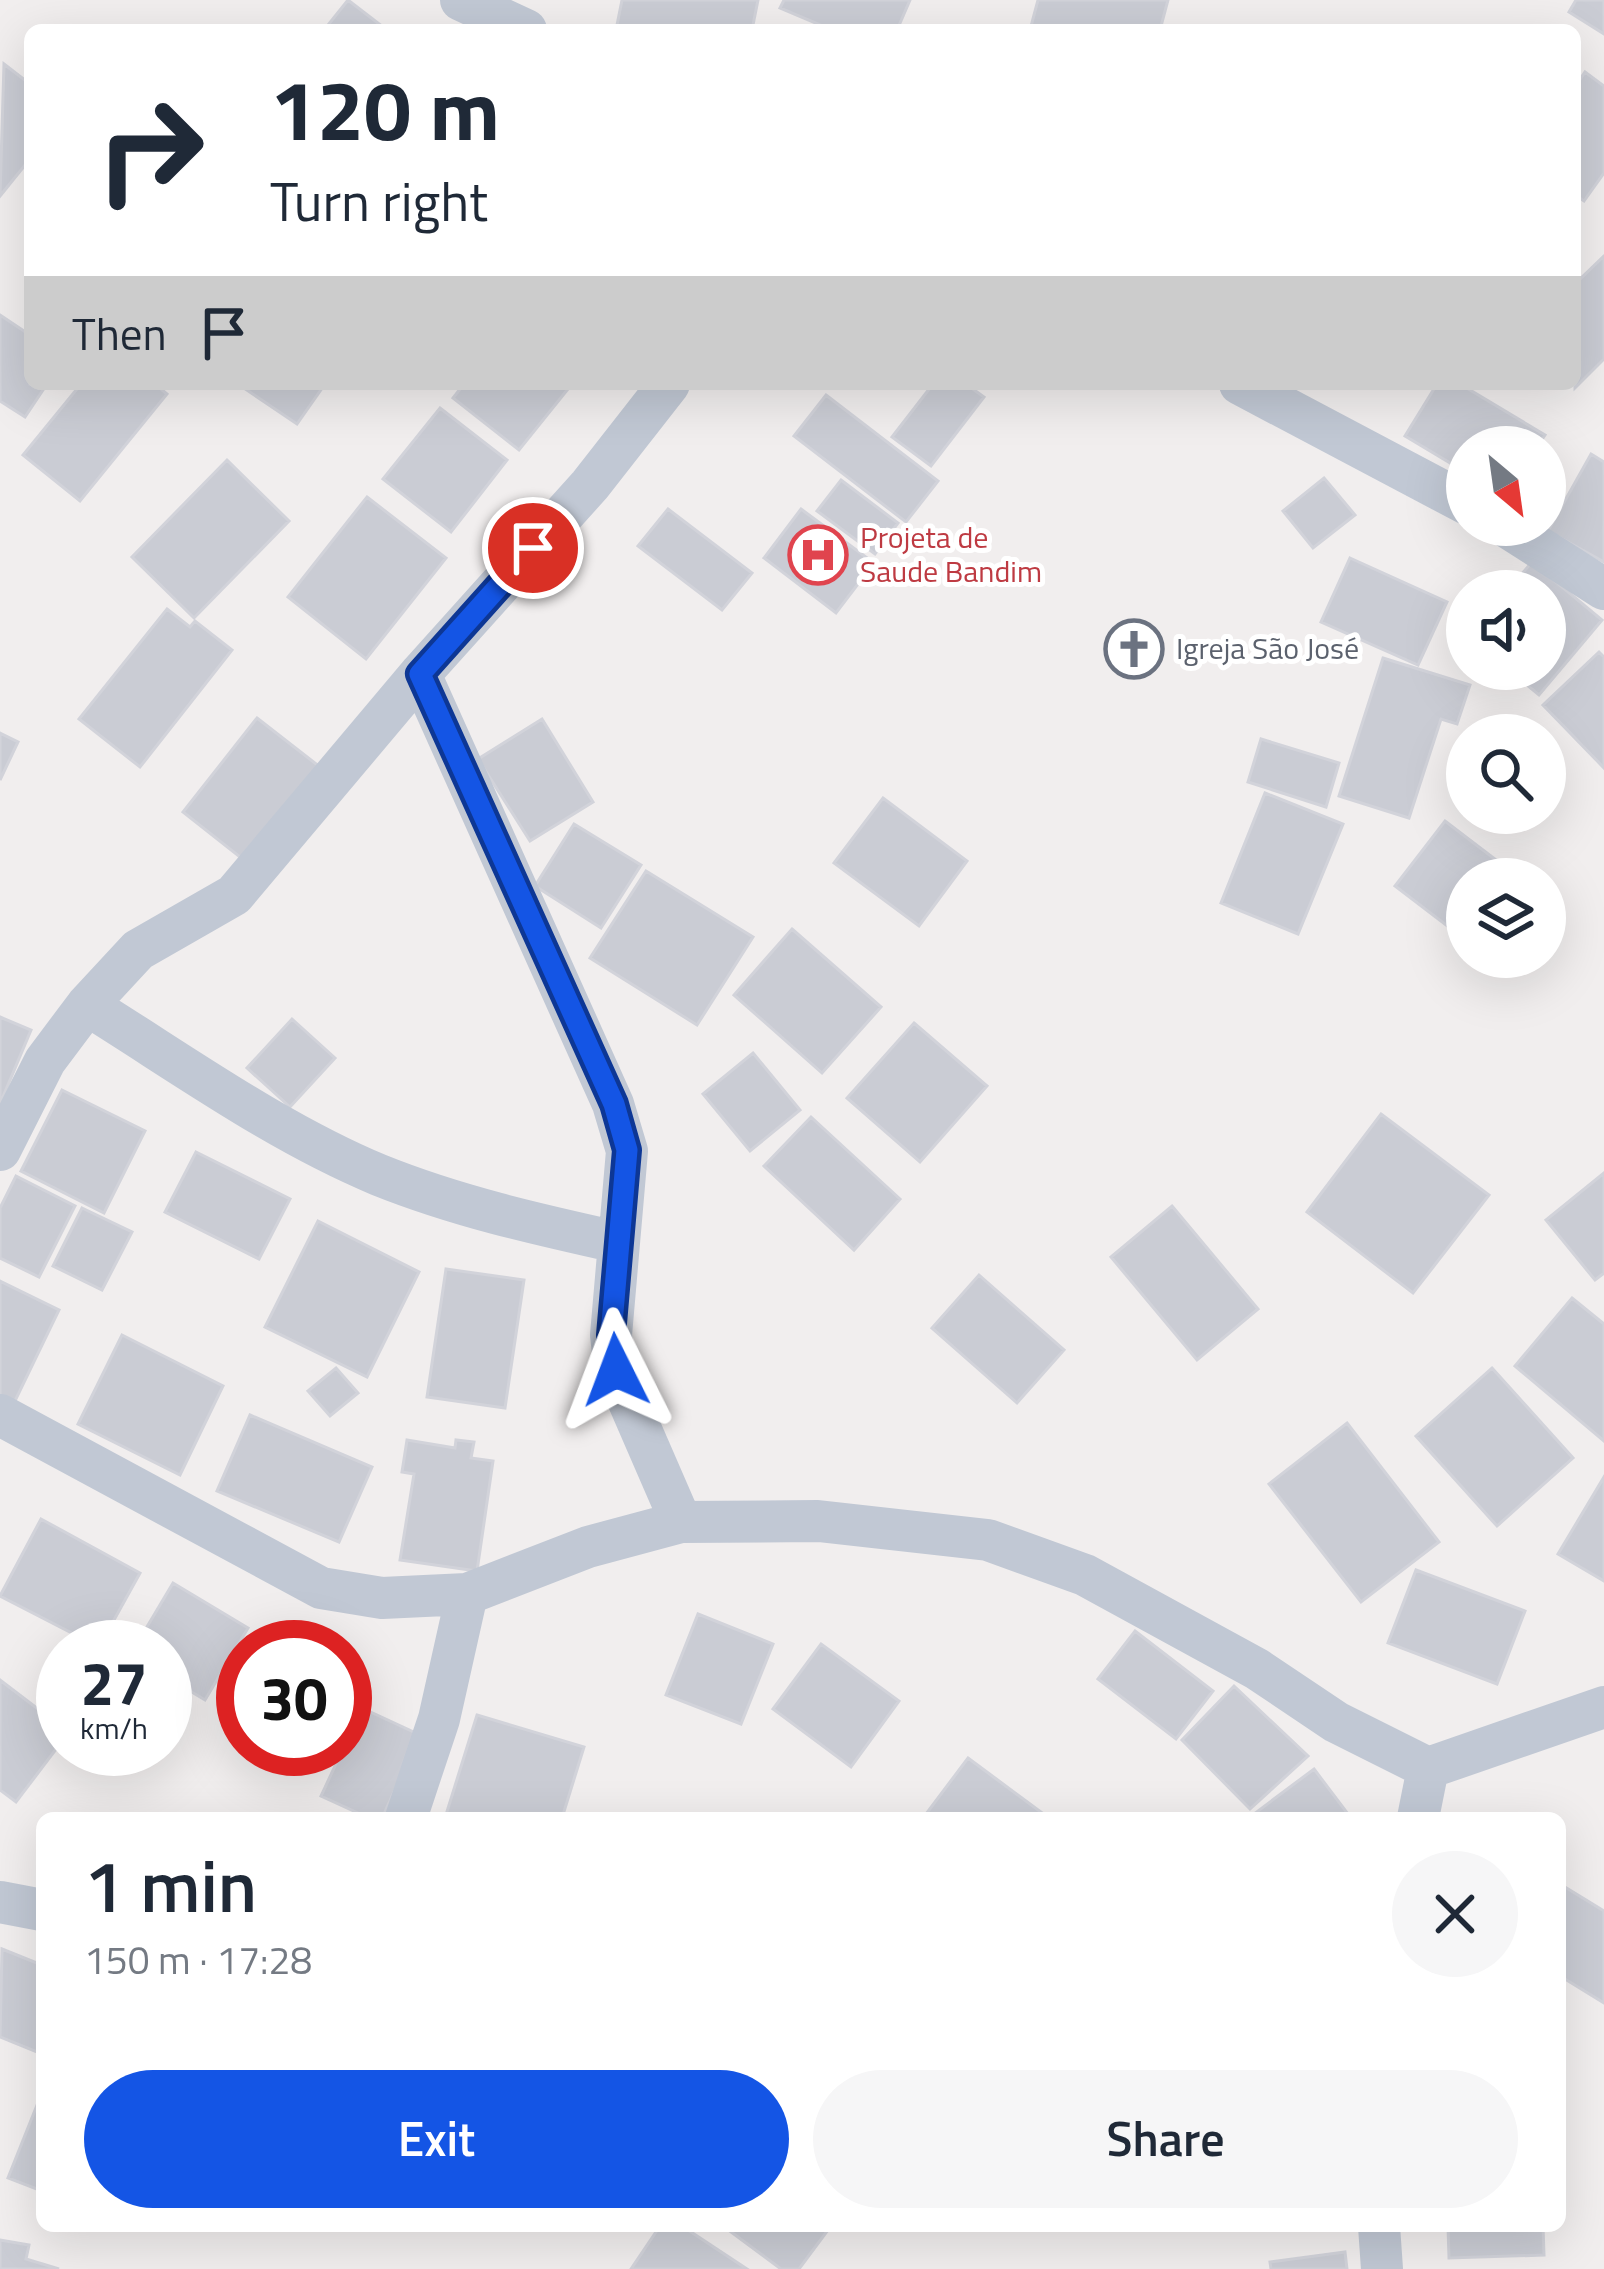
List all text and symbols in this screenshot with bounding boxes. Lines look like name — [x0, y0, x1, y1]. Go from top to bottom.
text: 120 m — [270, 45, 500, 173]
icon: right — [72, 72, 228, 228]
text: Turn right — [270, 160, 488, 242]
text: Then — [72, 299, 167, 367]
icon: arrive — [191, 300, 257, 366]
north arrow — [1446, 426, 1566, 546]
map controls — [1446, 426, 1566, 978]
pin — [482, 497, 584, 599]
place label: Projeta de Saude Bandim — [860, 514, 1042, 594]
icon: arrive — [500, 515, 566, 581]
hospital icon: Projeta de Saude Bandim — [787, 524, 849, 586]
button: sound — [1446, 570, 1566, 690]
church icon: Igreja São José — [1103, 618, 1165, 680]
place label: Igreja São José — [1176, 625, 1359, 671]
button: search — [1446, 714, 1566, 834]
button: layers — [1446, 858, 1566, 978]
position arrow — [553, 1307, 679, 1433]
speed limit sign: 30 — [216, 1620, 372, 1776]
text: 27 — [80, 1637, 148, 1728]
text: km/h — [80, 1705, 148, 1751]
text: 1 min — [84, 1830, 257, 1940]
button: close — [1392, 1851, 1518, 1977]
text: 150 m · 17:28 — [84, 1930, 312, 1989]
button: Exit — [84, 2070, 789, 2208]
button: Share — [813, 2070, 1518, 2208]

